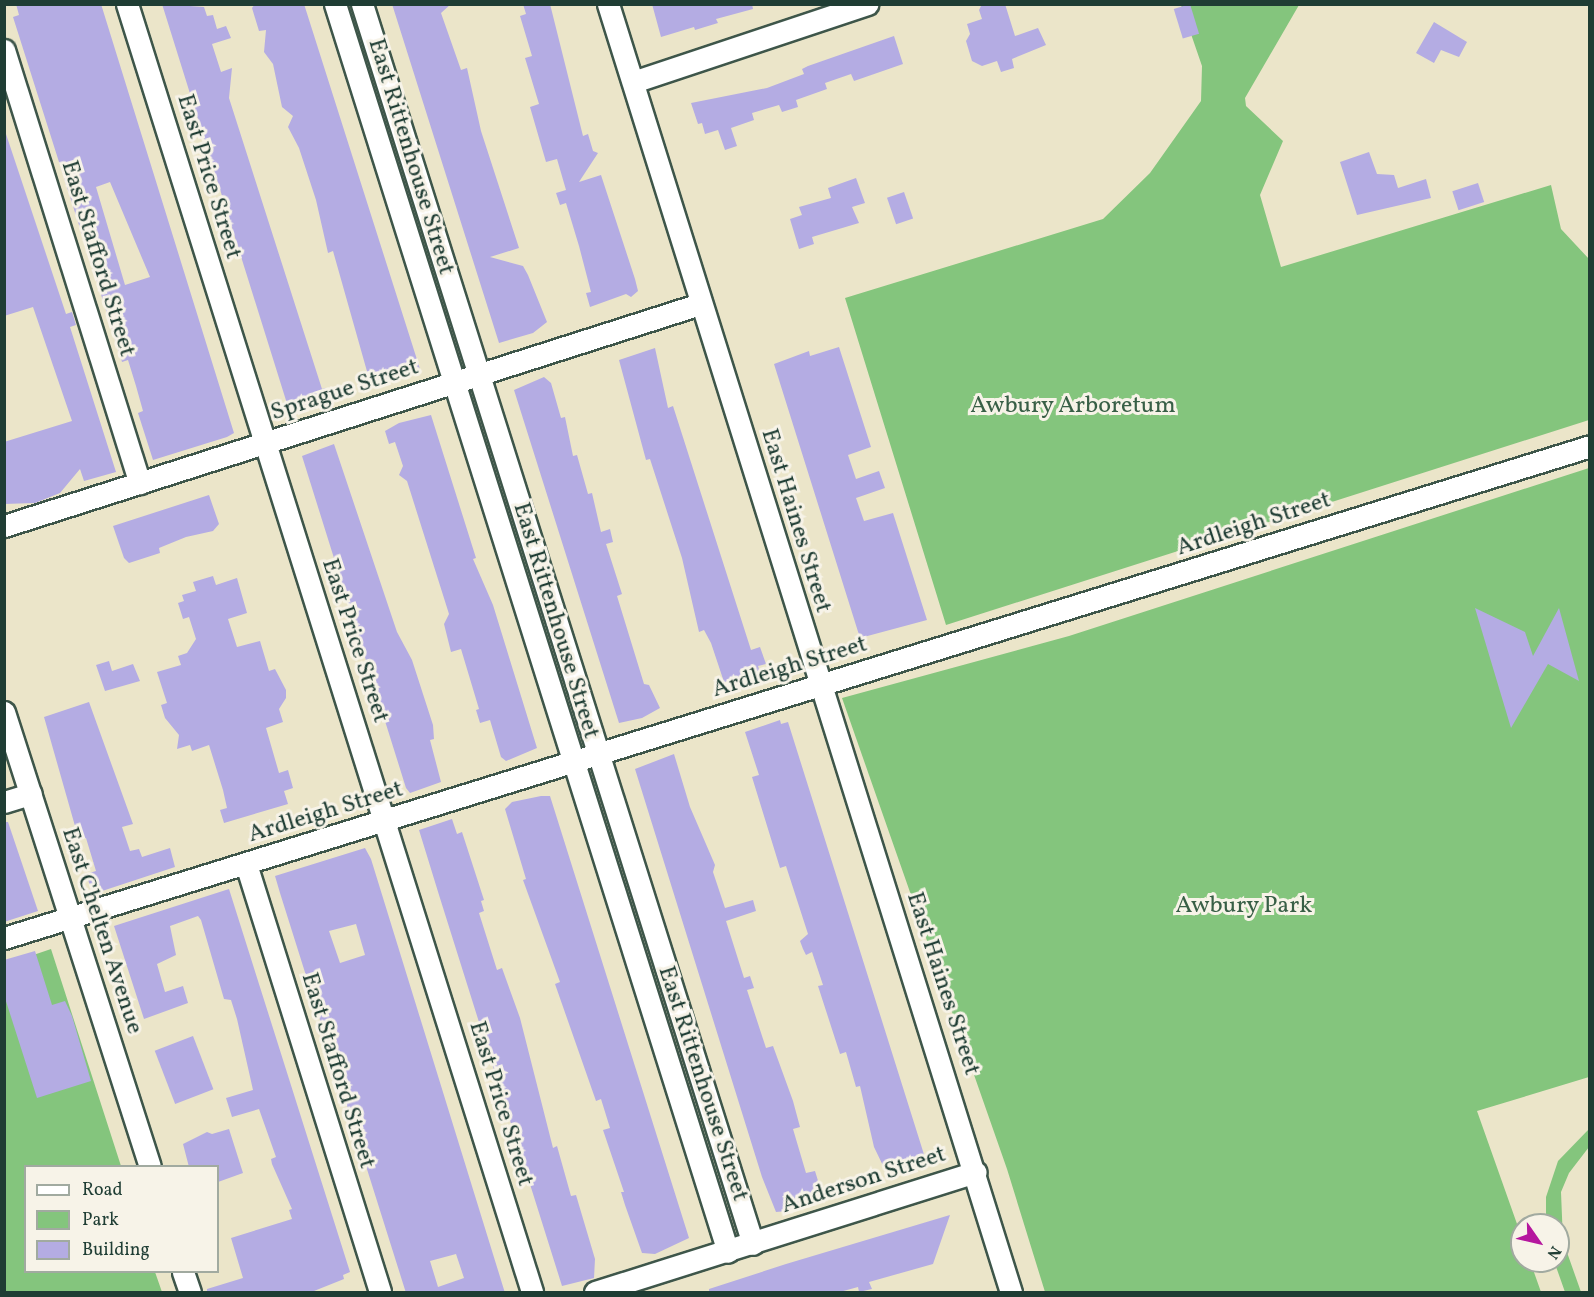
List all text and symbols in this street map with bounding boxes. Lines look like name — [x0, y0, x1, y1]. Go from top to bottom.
street label: East Rittenhouse Street — [360, 35, 460, 279]
street label: East Price Street — [169, 91, 247, 263]
street label: East Stafford Street — [53, 157, 141, 361]
street label: Sprague Street — [267, 354, 423, 428]
park label: Awbury Arboretum — [970, 393, 1176, 421]
street label: East Haines Street — [753, 426, 837, 616]
street label: Ardleigh Street — [1173, 487, 1335, 563]
street label: East Rittenhouse Street — [505, 499, 605, 743]
street label: East Price Street — [314, 555, 394, 727]
street label: Ardleigh Street — [709, 631, 871, 705]
street label: Ardleigh Street — [245, 776, 407, 850]
street label: East Chelten Avenue — [54, 824, 148, 1038]
street label: East Haines Street — [899, 889, 985, 1079]
park label: Awbury Park — [1175, 893, 1313, 921]
street label: East Rittenhouse Street — [650, 963, 754, 1205]
street label: East Stafford Street — [293, 969, 381, 1173]
street label: East Price Street — [461, 1018, 539, 1190]
street label: Anderson Street — [778, 1141, 950, 1221]
legend — [24, 1165, 219, 1273]
text: Road — [82, 1178, 123, 1203]
text: Park — [82, 1208, 119, 1233]
north arrow — [1510, 1213, 1570, 1273]
text: Building — [82, 1238, 150, 1263]
text: N — [1541, 1241, 1566, 1263]

